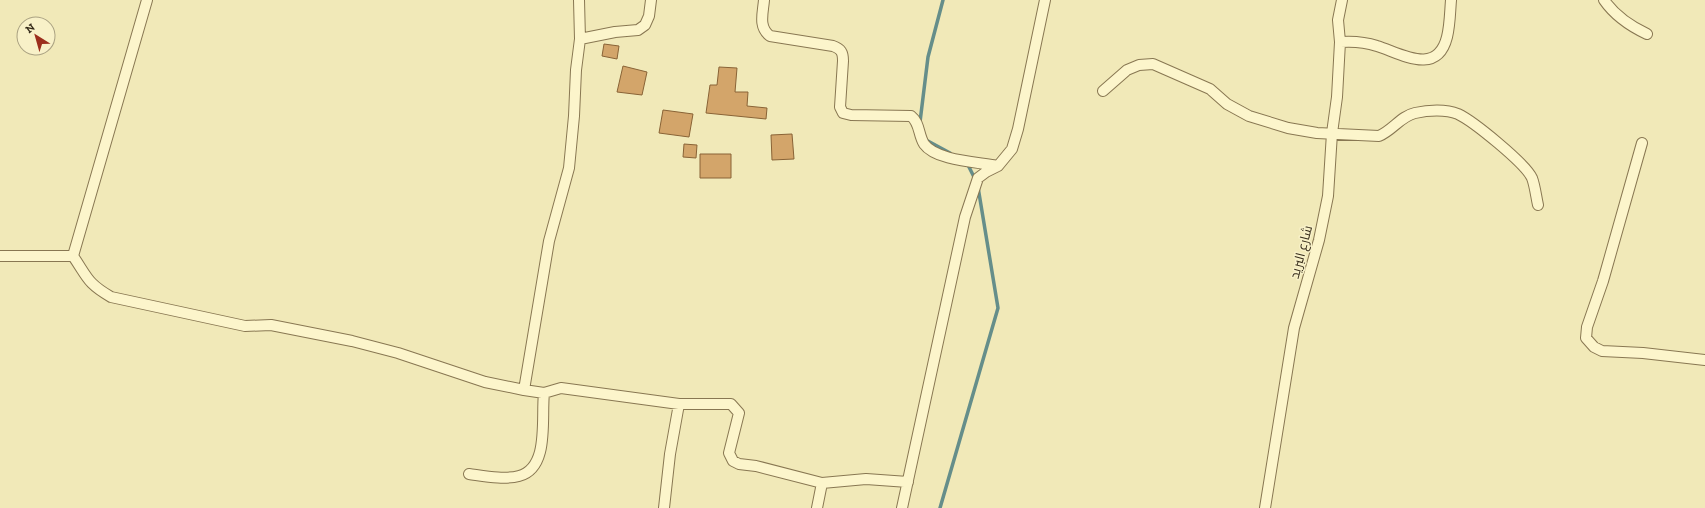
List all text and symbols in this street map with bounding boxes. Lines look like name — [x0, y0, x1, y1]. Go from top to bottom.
north arrow — [16, 16, 56, 56]
text: N — [23, 20, 38, 36]
street label: شارع البريد — [1287, 224, 1316, 280]

